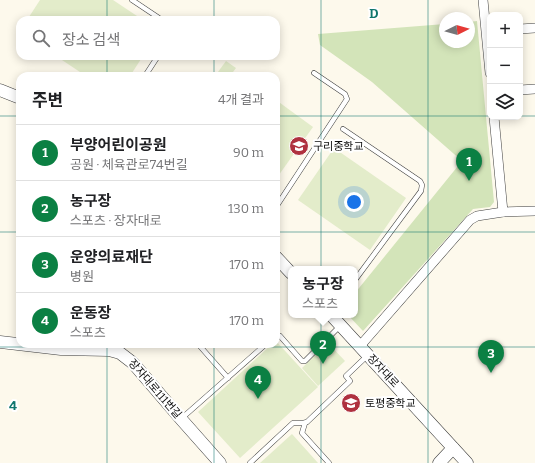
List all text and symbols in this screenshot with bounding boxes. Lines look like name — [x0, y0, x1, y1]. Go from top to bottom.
text: D — [369, 6, 379, 21]
north arrow — [439, 12, 475, 48]
map controls — [487, 12, 523, 120]
button: + — [487, 12, 523, 48]
search box — [16, 16, 280, 60]
icon: search — [30, 27, 52, 49]
text: 장소 검색 — [62, 31, 120, 49]
button: − — [487, 48, 523, 84]
button: layers — [487, 84, 523, 120]
text: 주변 — [32, 90, 63, 111]
text: 4개 결과 — [218, 92, 264, 107]
school or university icon: 구리중학교 — [288, 135, 310, 157]
text: 부양어린이공원 — [70, 136, 167, 154]
place label: 구리중학교 — [313, 140, 364, 153]
text: 1 — [42, 145, 48, 160]
text: 90 m — [233, 145, 264, 160]
pin: 1 — [456, 148, 482, 181]
text: 공원 · 체육관로74번길 — [70, 157, 188, 172]
text: 농구장 — [70, 192, 111, 210]
your location — [344, 192, 364, 212]
text: 2 — [41, 201, 49, 216]
text: 130 m — [228, 201, 264, 216]
text: 스포츠 · 장자대로 — [70, 213, 162, 228]
text: 운양의료재단 — [70, 248, 153, 266]
text: 3 — [41, 257, 49, 272]
text: 170 m — [229, 257, 264, 272]
popup — [288, 266, 358, 318]
text: 병원 — [70, 269, 94, 284]
text: 농구장 — [302, 275, 344, 293]
text: 스포츠 — [302, 296, 338, 311]
text: 운동장 — [70, 304, 111, 322]
text: 4 — [41, 313, 49, 328]
text: 170 m — [229, 313, 264, 328]
text: 스포츠 — [70, 325, 106, 340]
pin: 2 — [310, 331, 336, 364]
pin: 3 — [478, 340, 504, 373]
street label: 장자대로 — [364, 352, 402, 390]
street label: 장자대로111번길 — [126, 357, 184, 421]
pin: 4 — [245, 366, 271, 399]
school or university icon: 토평중학교 — [340, 392, 362, 414]
place label: 토평중학교 — [365, 397, 416, 410]
text: 4 — [9, 398, 17, 413]

